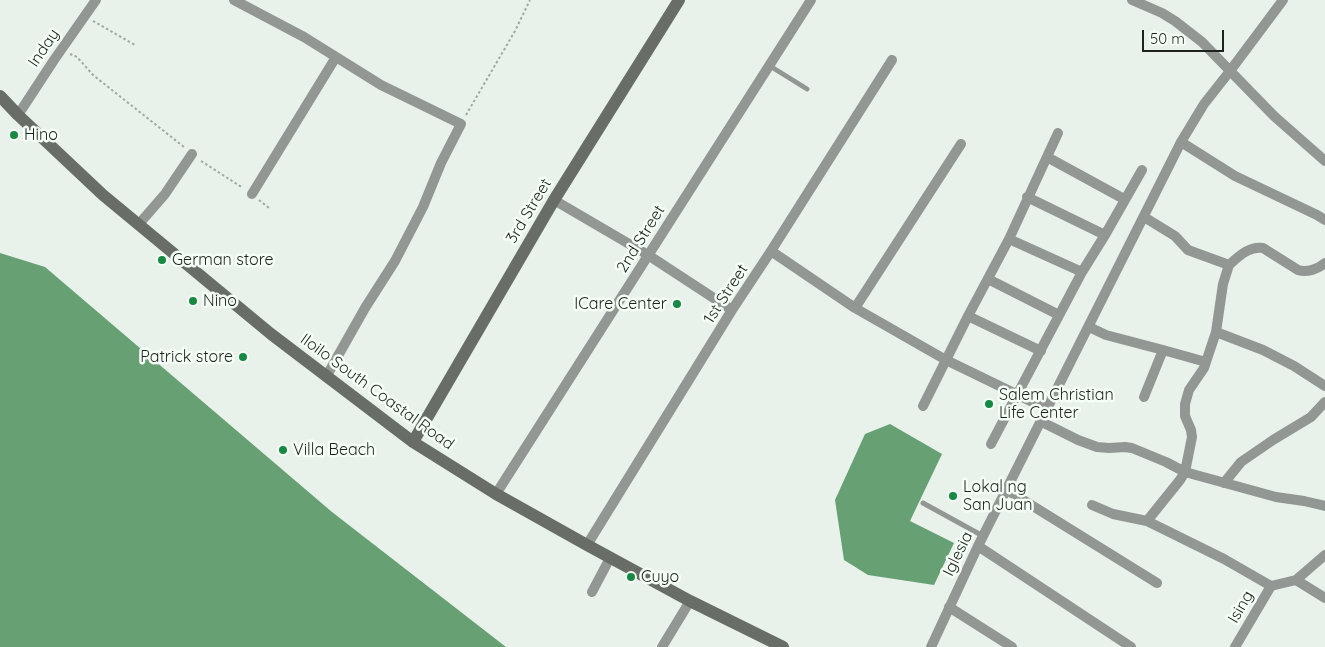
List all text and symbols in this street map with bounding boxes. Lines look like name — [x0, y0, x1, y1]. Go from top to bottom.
scale bar — [1145, 20, 1228, 52]
street label: Inday — [24, 25, 64, 71]
text: 50 m — [1150, 29, 1185, 48]
place label: Hino — [24, 125, 58, 145]
marker: Hino — [8, 129, 20, 141]
street label: 3rd Street — [502, 175, 556, 247]
street label: 2nd Street — [613, 202, 669, 276]
place label: German store — [172, 250, 274, 270]
marker: German store — [156, 254, 168, 266]
street label: 1st Street — [700, 261, 752, 327]
place label: Nino — [203, 291, 237, 311]
place label: ICare Center — [574, 294, 667, 314]
marker: Nino — [187, 295, 199, 307]
marker: ICare Center — [671, 298, 683, 310]
street label: Iloilo South Coastal Road — [297, 330, 457, 454]
place label: Patrick store — [140, 347, 233, 367]
marker: Patrick store — [237, 351, 249, 363]
place label: Salem Christian Life Center — [999, 385, 1114, 423]
marker: Salem Christian Life Center — [983, 398, 995, 410]
place label: Villa Beach — [293, 440, 375, 460]
marker: Villa Beach — [277, 444, 289, 456]
place label: Lokal ng San Juan — [963, 477, 1033, 515]
marker: Lokal ng San Juan — [947, 490, 959, 502]
street label: Iglesia — [939, 529, 977, 579]
place label: Cuyo — [641, 567, 679, 587]
marker: Cuyo — [625, 571, 637, 583]
street label: Ising — [1224, 587, 1258, 627]

